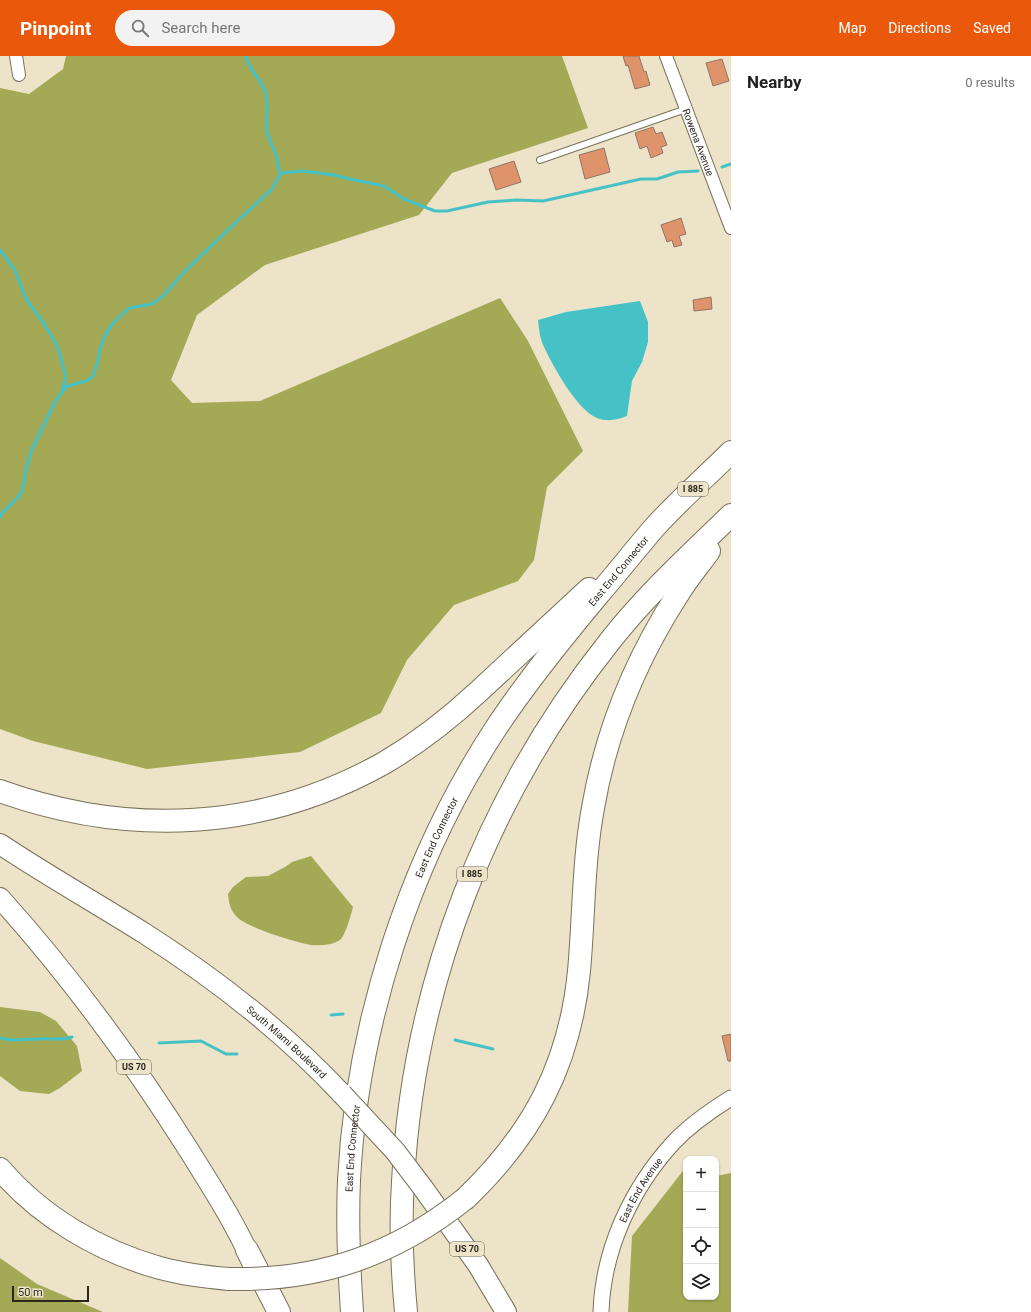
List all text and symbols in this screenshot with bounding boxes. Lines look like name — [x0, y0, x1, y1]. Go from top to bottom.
search box — [115, 10, 395, 46]
text: Pinpoint — [20, 17, 91, 40]
icon: search — [129, 17, 151, 39]
text: Search here — [161, 19, 240, 37]
text: Map — [839, 20, 866, 36]
text: Directions — [888, 20, 951, 36]
text: Saved — [973, 20, 1011, 36]
text: Nearby — [747, 72, 802, 92]
text: 0 results — [965, 75, 1015, 90]
street label: Rowena Avenue — [681, 107, 716, 177]
road number: I 885 — [678, 482, 708, 496]
street label: East End Connector — [586, 533, 651, 608]
street label: East End Connector — [413, 795, 460, 879]
road number: I 885 — [457, 867, 487, 881]
street label: South Miami Boulevard — [245, 1003, 329, 1080]
road number: US 70 — [117, 1060, 151, 1074]
street label: East End Connector — [343, 1103, 362, 1192]
street label: East End Avenue — [617, 1155, 664, 1224]
map controls — [683, 1156, 719, 1300]
button: + — [683, 1156, 719, 1192]
button: − — [683, 1192, 719, 1228]
button: locate — [683, 1228, 719, 1264]
road number: US 70 — [450, 1242, 484, 1256]
button: layers — [683, 1264, 719, 1300]
scale bar — [12, 1284, 89, 1303]
text: 50 m — [18, 1286, 43, 1299]

